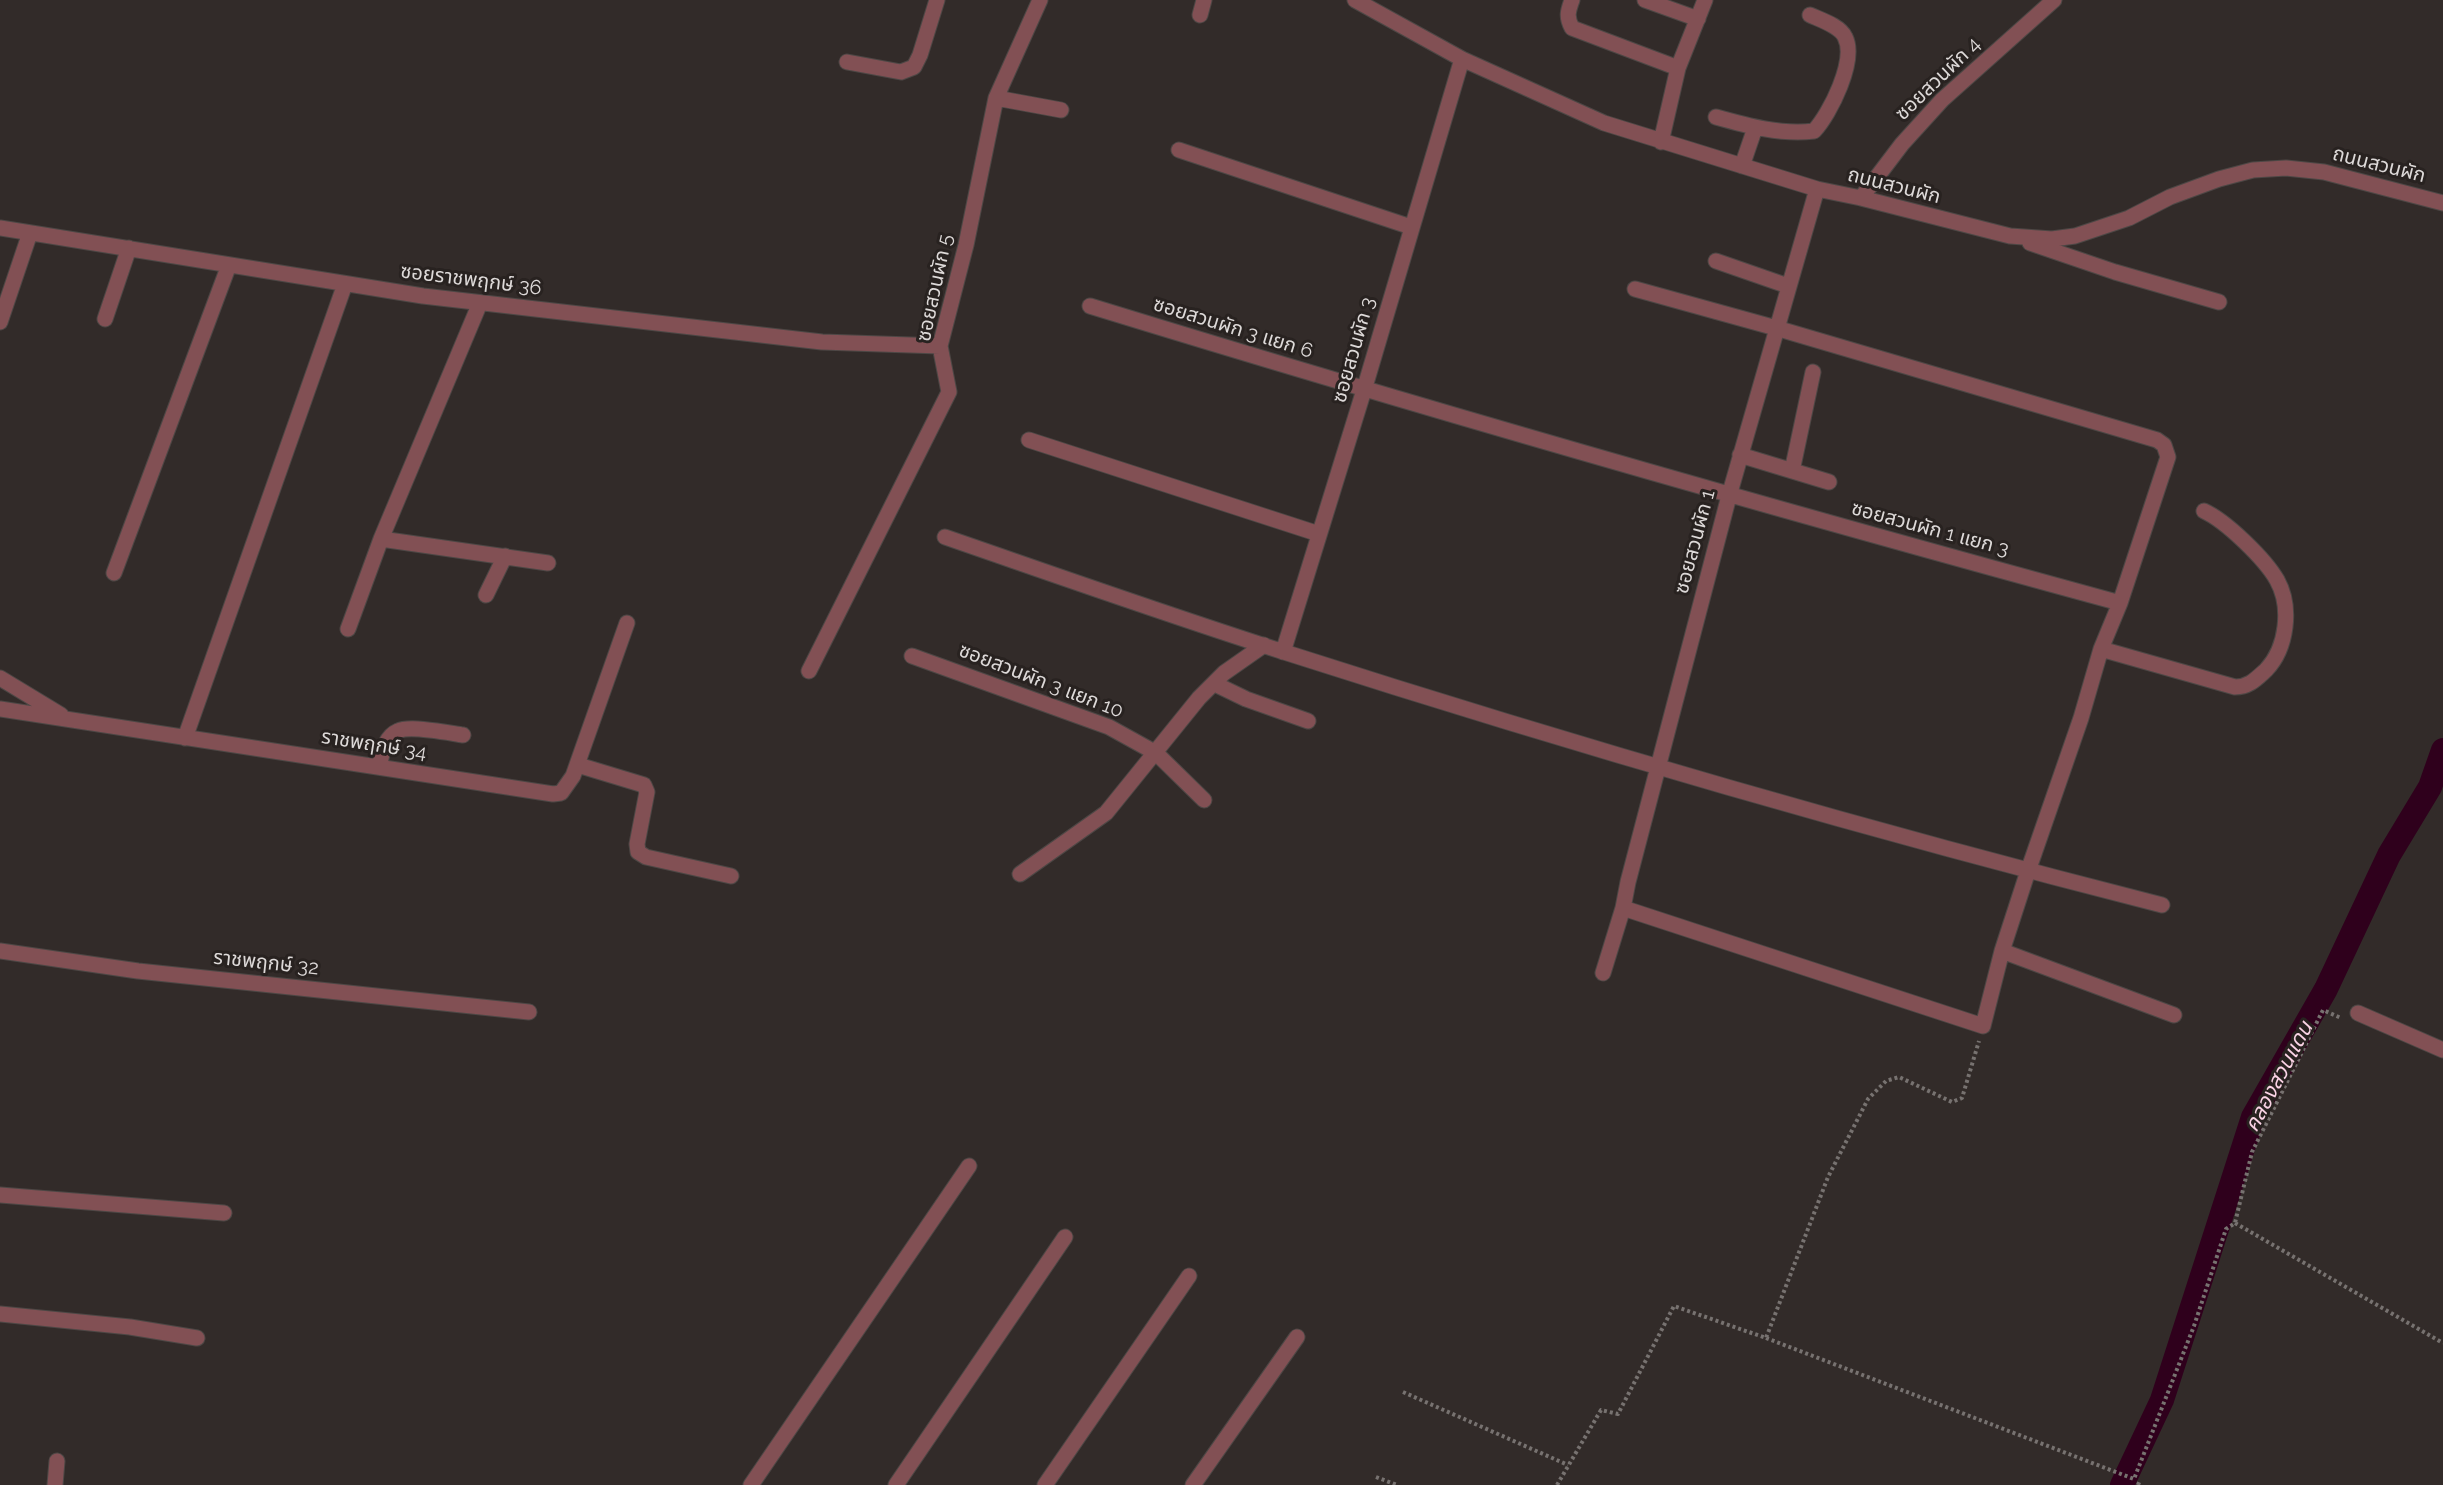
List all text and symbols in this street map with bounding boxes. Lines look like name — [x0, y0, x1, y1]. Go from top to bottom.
street label: ซอยสวนผัก 4 — [1890, 33, 1986, 125]
street label: ถนนสวนผัก — [2330, 142, 2428, 188]
street label: ถนนสวนผัก — [1845, 163, 1943, 209]
street label: ซอยสวนผัก 5 — [912, 232, 958, 344]
street label: ซอยราชพฤกษ์ 36 — [399, 259, 543, 301]
street label: ซอยสวนผัก 3 แยก 6 — [1150, 292, 1316, 364]
street label: ซอยสวนผัก 3 — [1327, 294, 1381, 406]
street label: ซอยสวนผัก 1 — [1670, 487, 1720, 597]
street label: ซอยสวนผัก 1 แยก 3 — [1849, 496, 2011, 562]
street label: ซอยสวนผัก 3 แยก 10 — [955, 639, 1127, 723]
street label: ราชพฤกษ์ 34 — [320, 725, 428, 765]
street label: ราชพฤกษ์ 32 — [212, 946, 320, 980]
water label: คลองสวนแดน — [2239, 1018, 2319, 1136]

